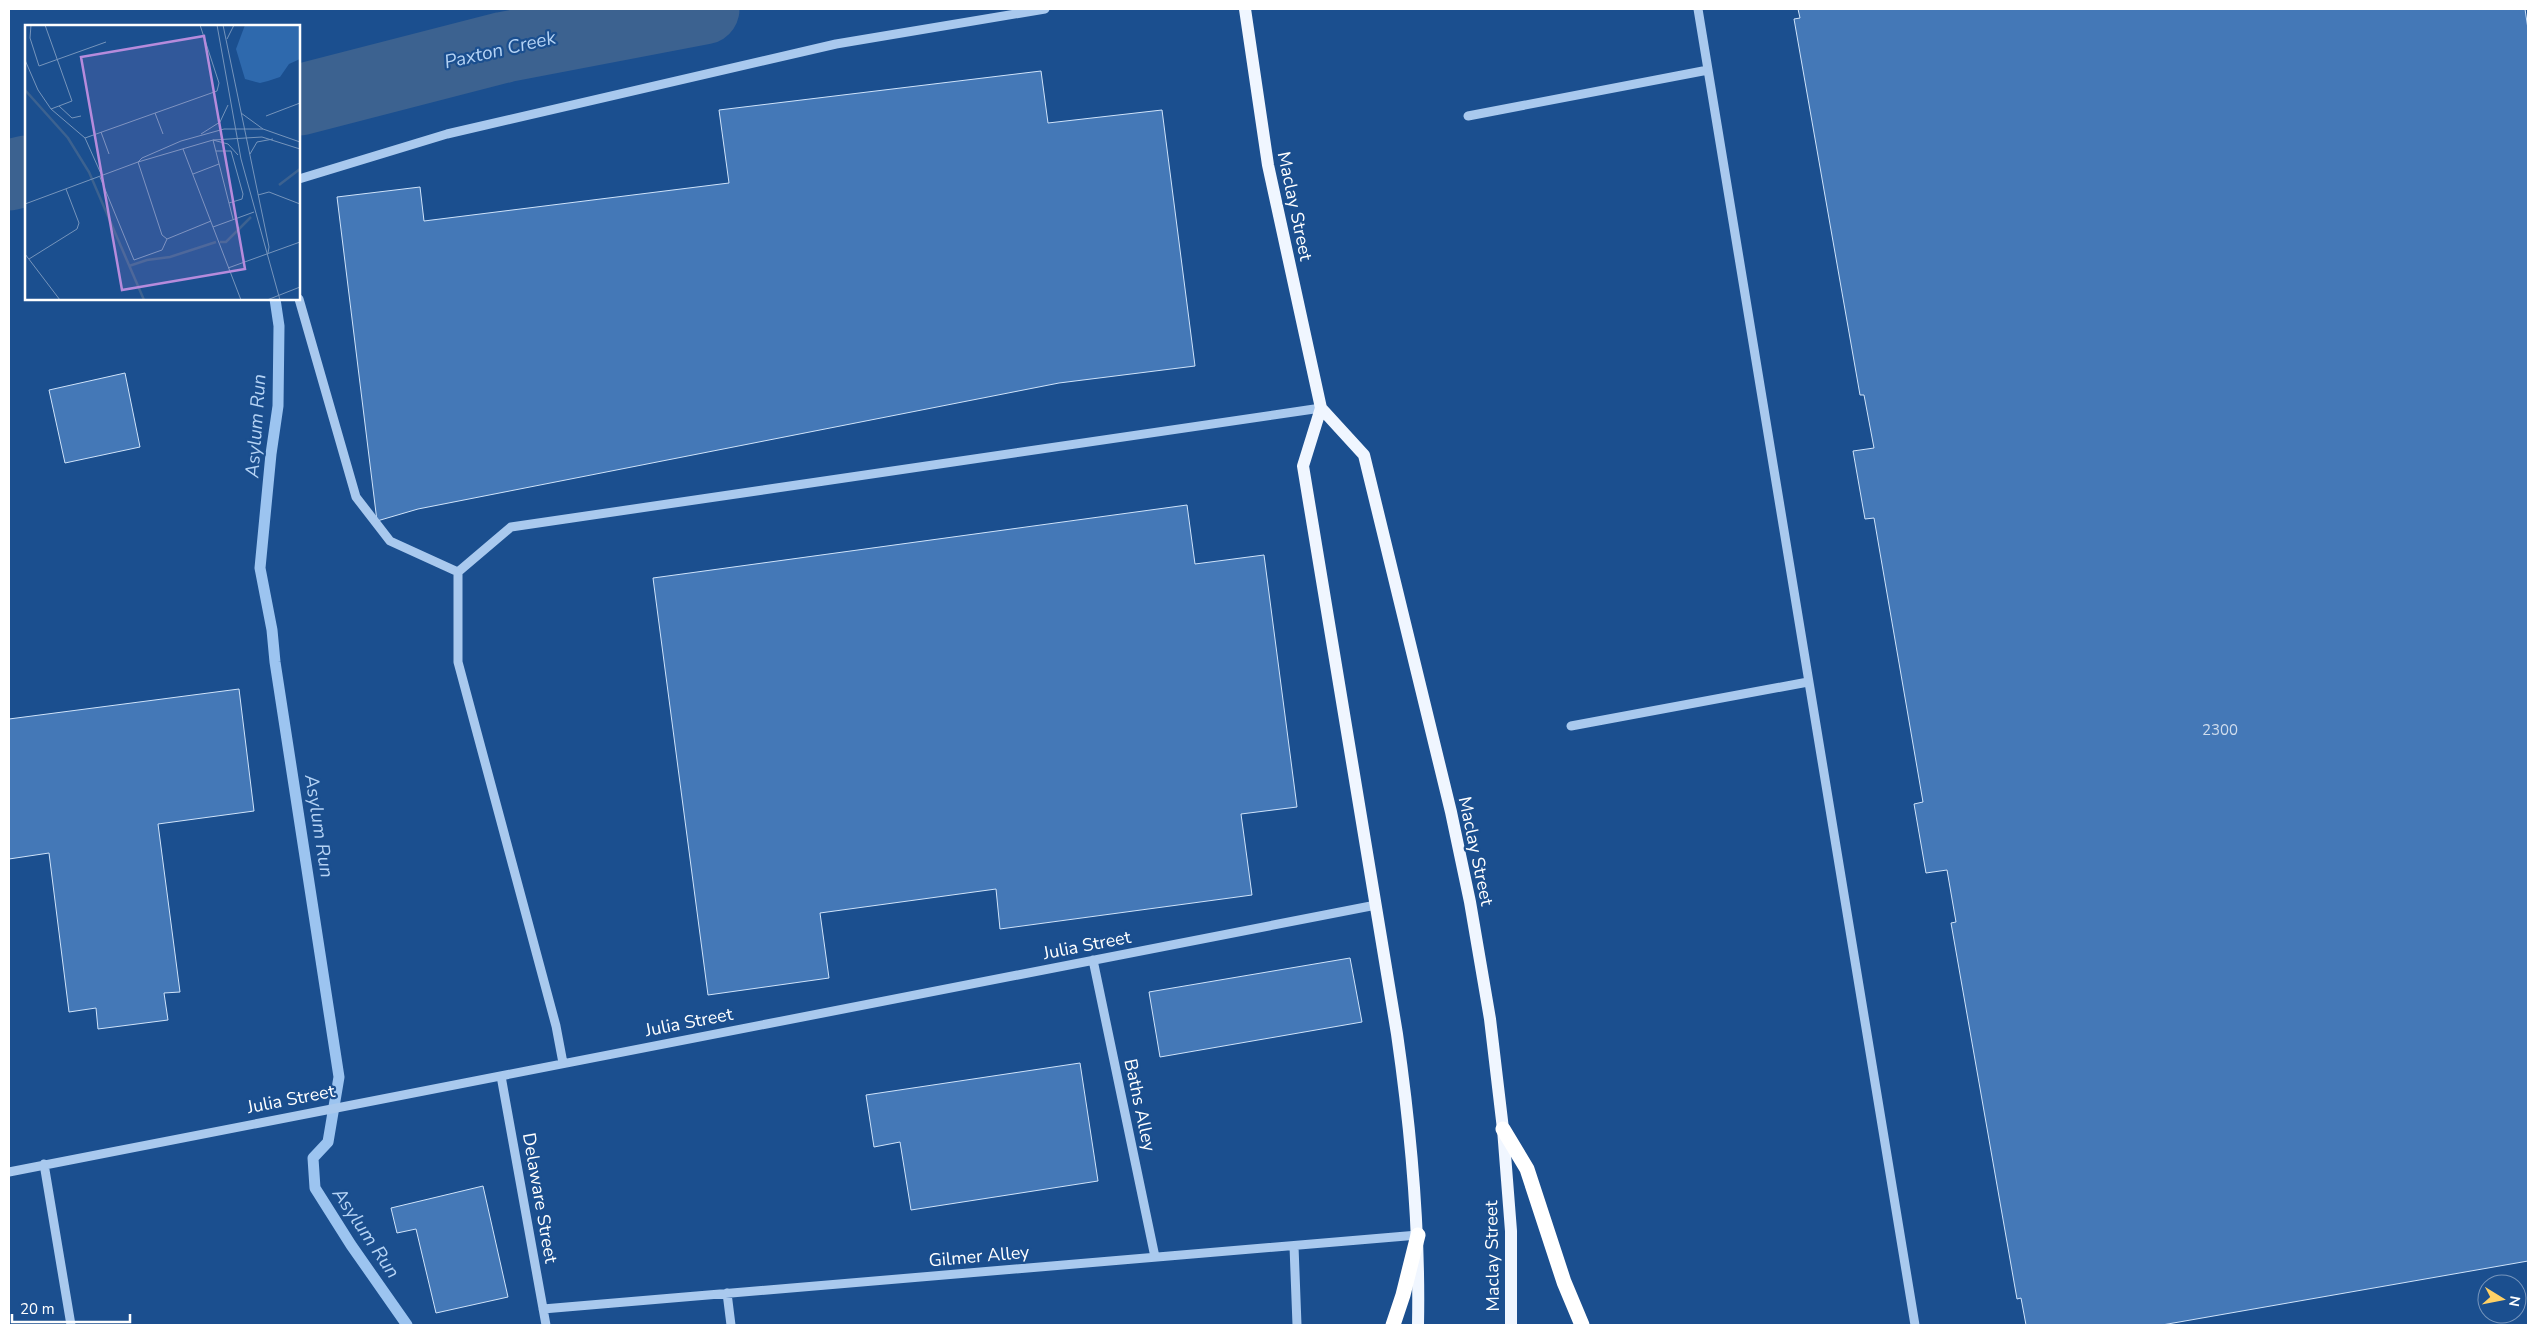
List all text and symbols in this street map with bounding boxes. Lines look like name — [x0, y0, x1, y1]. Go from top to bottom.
water label: Paxton Creek — [442, 24, 559, 75]
inset map — [25, 25, 300, 300]
street label: Maclay Street — [1272, 149, 1318, 263]
water label: Asylum Run — [239, 373, 273, 480]
house number: 2300 — [2202, 720, 2238, 740]
water label: Asylum Run — [298, 772, 340, 879]
street label: Maclay Street — [1453, 794, 1499, 908]
street label: Julia Street — [1040, 925, 1134, 965]
street label: Julia Street — [642, 1002, 736, 1042]
street label: Baths Alley — [1118, 1057, 1162, 1154]
street label: Julia Street — [244, 1079, 338, 1119]
street label: Delaware Street — [517, 1131, 563, 1266]
water label: Asylum Run — [326, 1182, 406, 1283]
street label: Maclay Street — [1479, 1200, 1505, 1312]
street label: Gilmer Alley — [928, 1240, 1031, 1272]
north arrow — [2477, 1274, 2527, 1324]
scale bar — [12, 1292, 130, 1324]
text: N — [2504, 1294, 2525, 1308]
text: 20 m — [20, 1299, 55, 1319]

